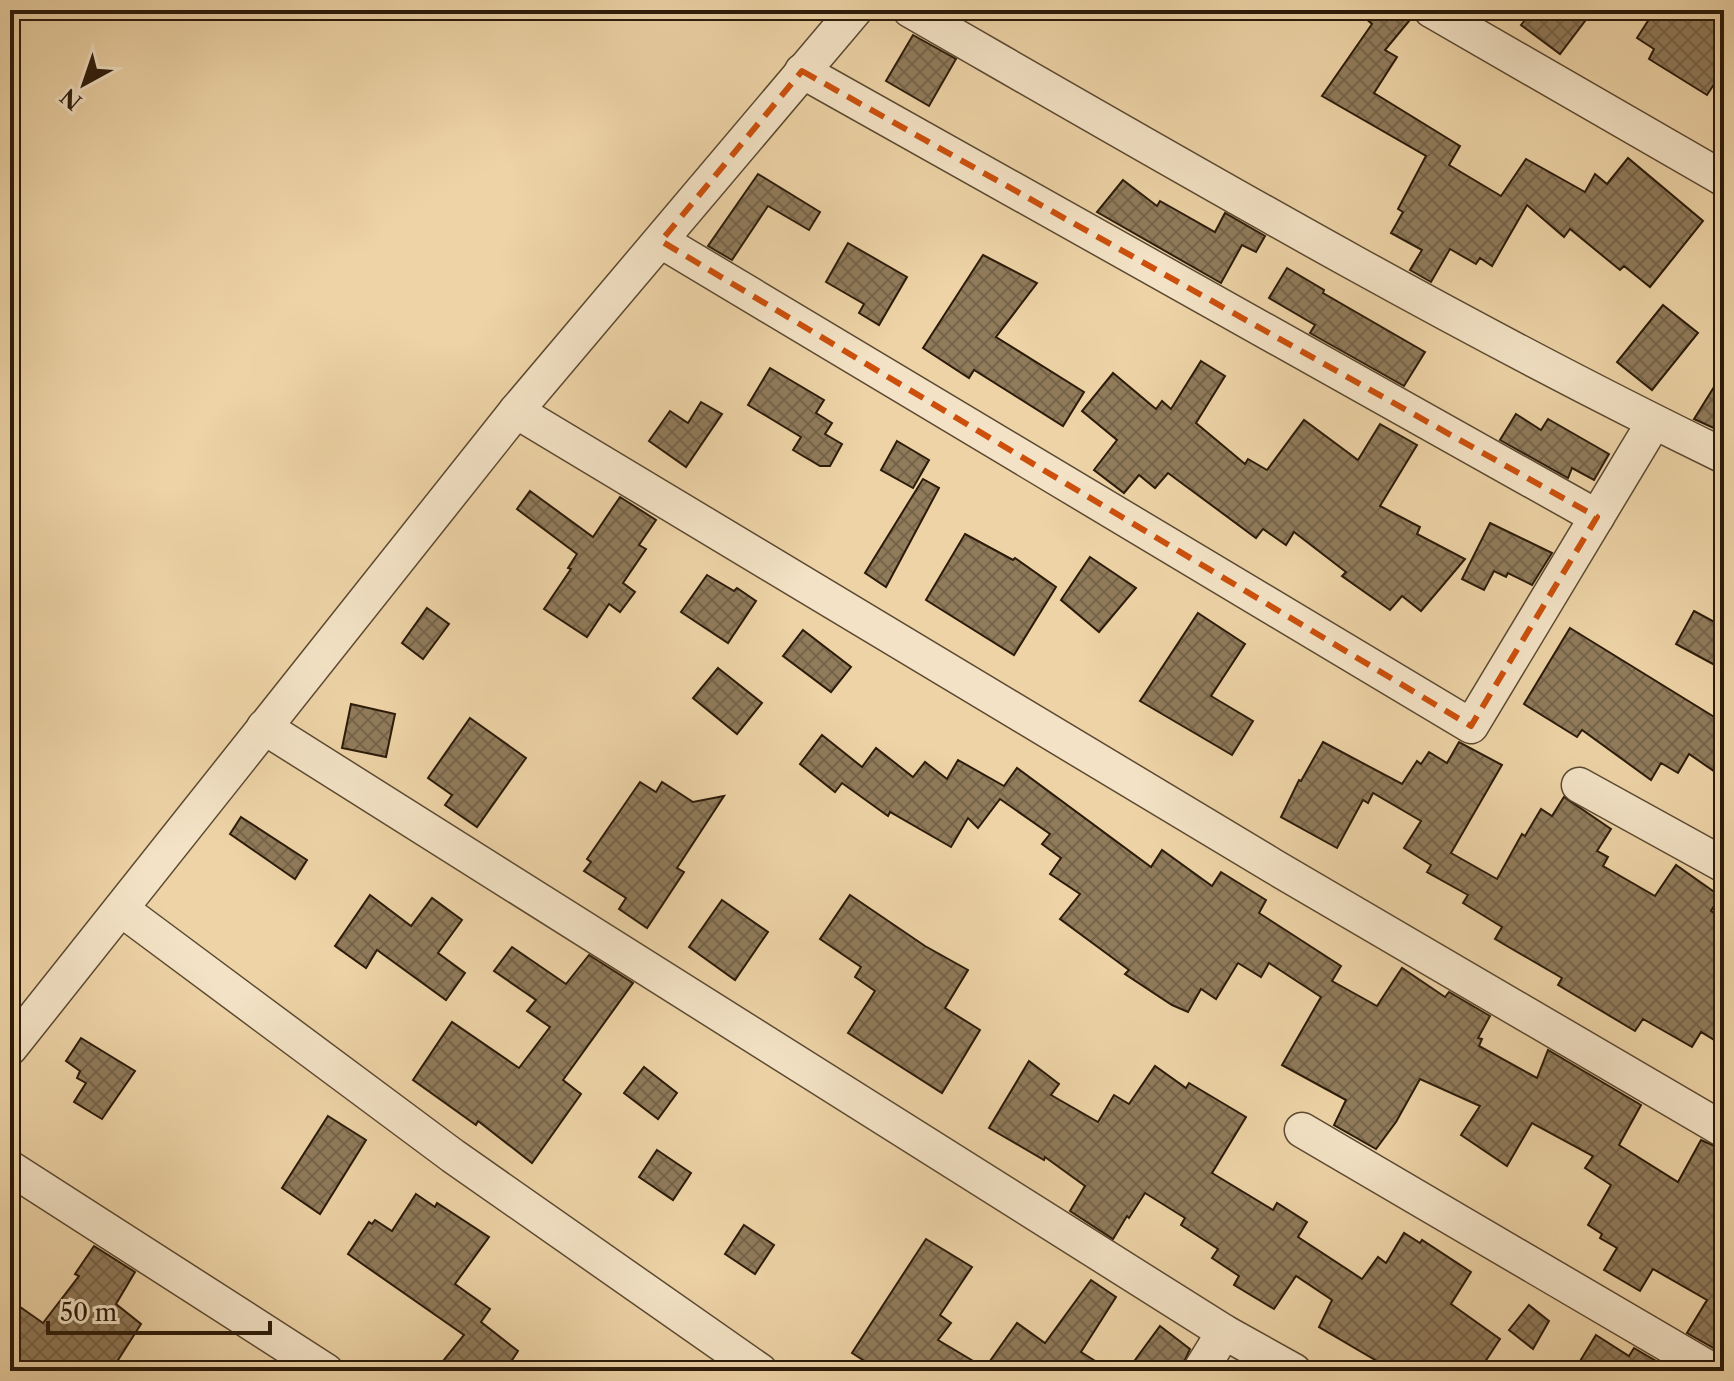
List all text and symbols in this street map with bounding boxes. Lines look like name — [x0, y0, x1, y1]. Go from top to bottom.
north arrow — [44, 44, 124, 124]
text: N — [55, 82, 87, 115]
scale bar — [48, 1285, 270, 1335]
text: 50 m — [60, 1298, 117, 1327]

